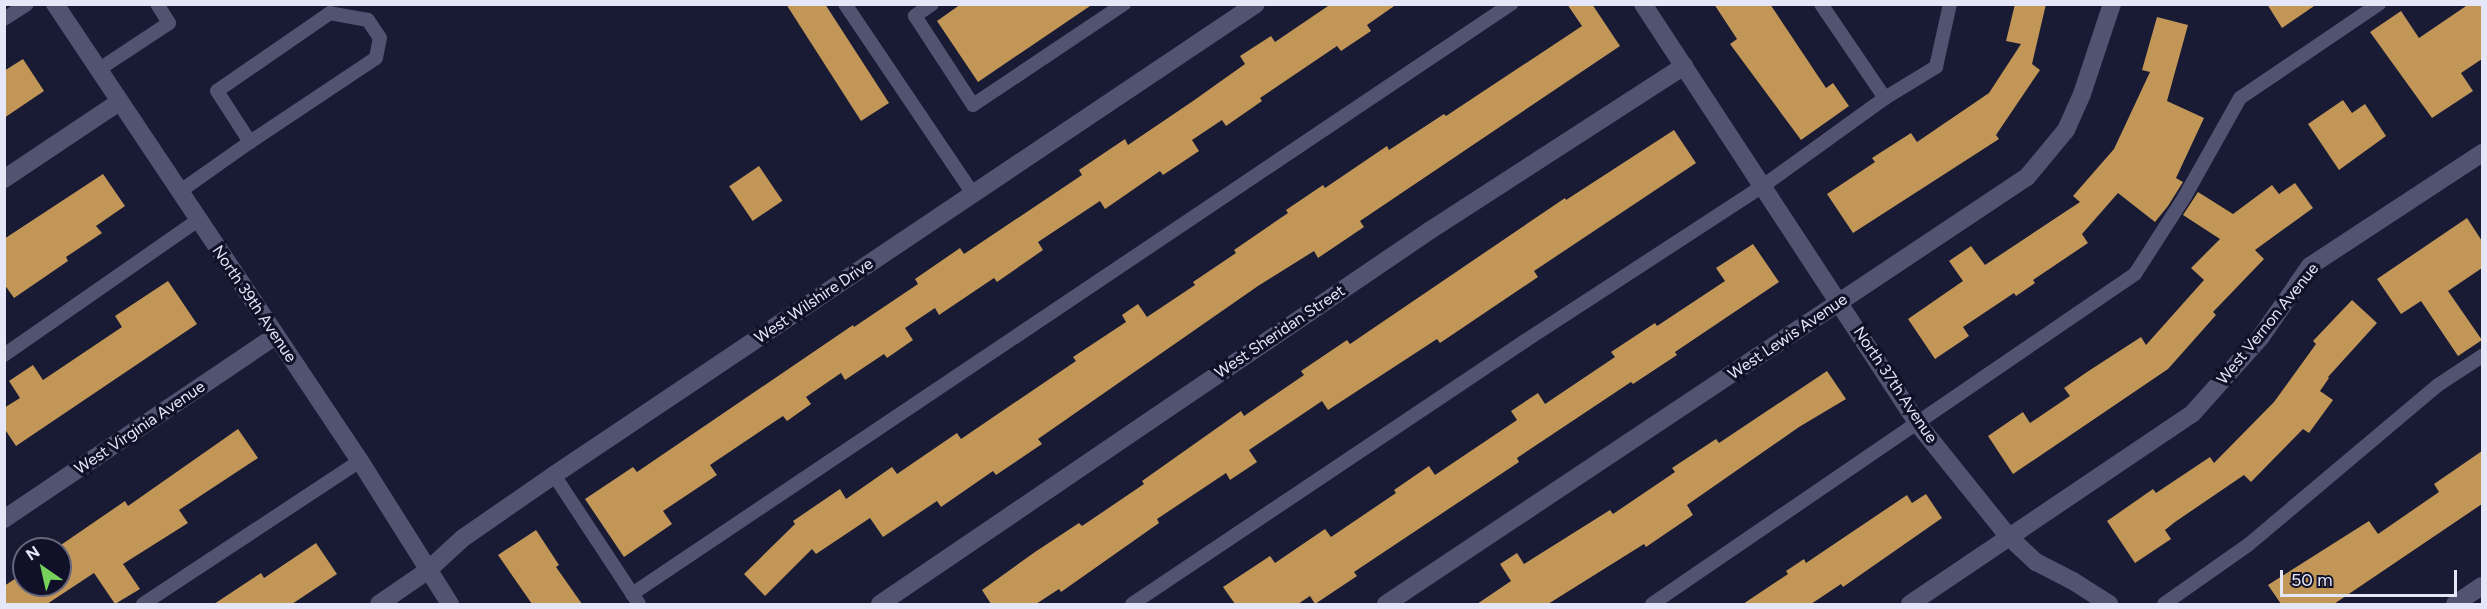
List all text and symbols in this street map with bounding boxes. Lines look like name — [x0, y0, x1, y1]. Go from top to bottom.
street label: North 39th Avenue — [208, 242, 300, 366]
street label: West Wilshire Drive — [751, 254, 877, 348]
street label: West Vernon Avenue — [2213, 259, 2323, 389]
street label: West Sheridan Street — [1211, 281, 1349, 383]
street label: West Lewis Avenue — [1725, 290, 1851, 384]
street label: North 37th Avenue — [1849, 323, 1941, 447]
street label: West Virginia Avenue — [71, 377, 209, 479]
north arrow — [12, 537, 72, 597]
text: N — [22, 542, 43, 565]
scale bar — [2283, 558, 2460, 596]
text: 50 m — [2291, 569, 2333, 591]

